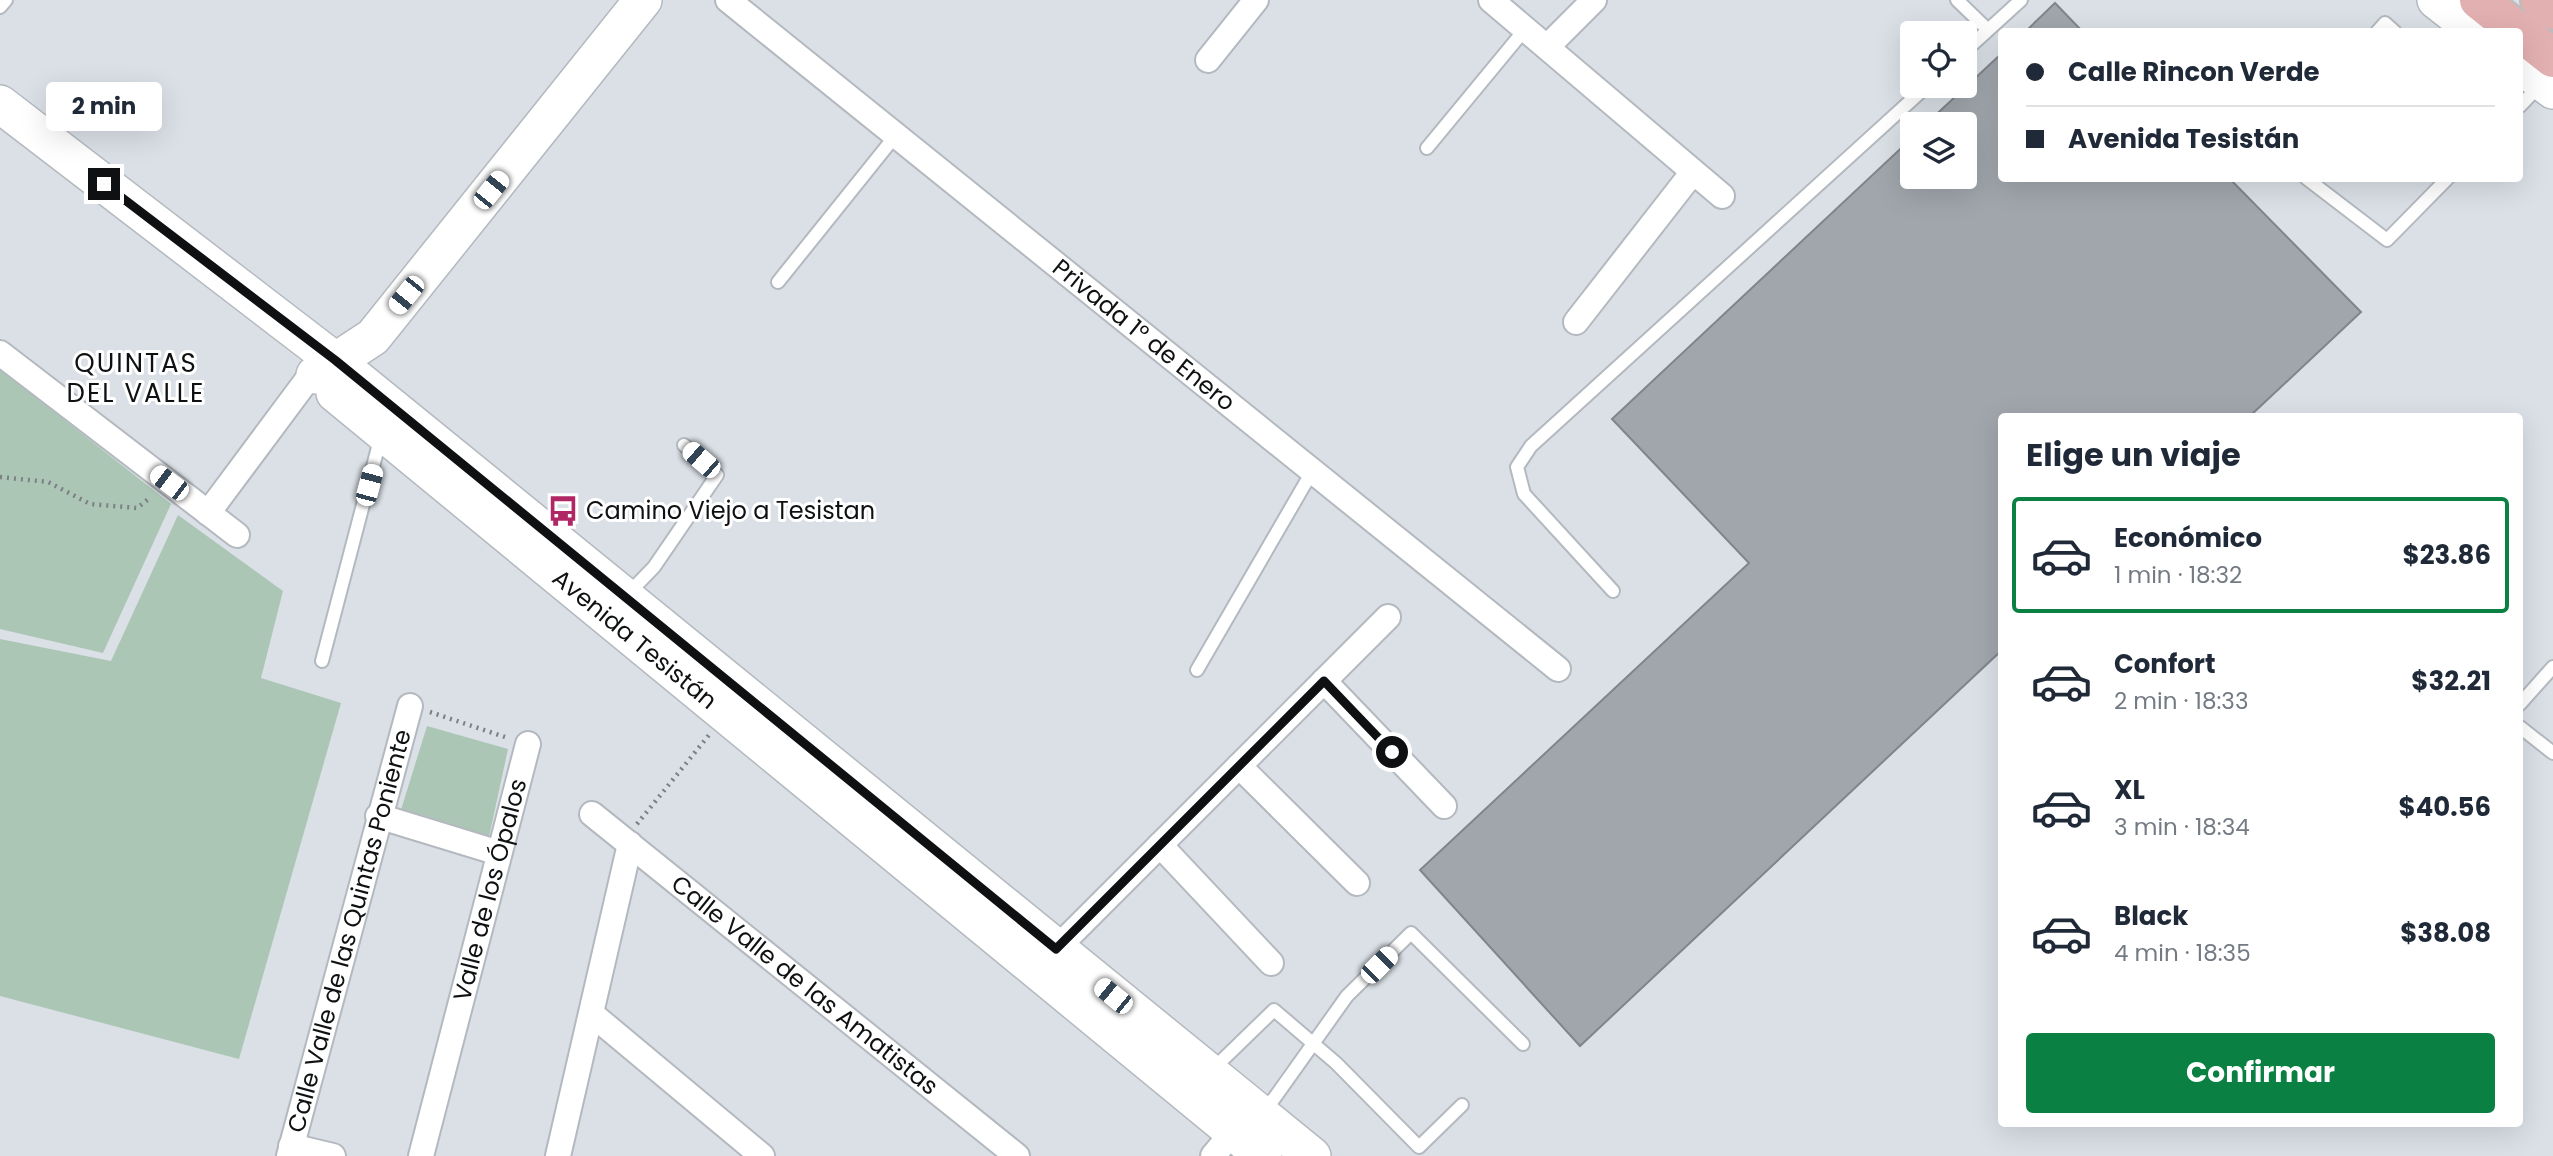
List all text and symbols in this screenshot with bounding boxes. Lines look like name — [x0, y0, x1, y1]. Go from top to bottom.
map controls — [1900, 21, 1977, 189]
button: locate — [1900, 21, 1977, 98]
text: Calle Rincon Verde — [2068, 54, 2320, 90]
callout: 2 min — [46, 82, 162, 132]
text: 2 min — [72, 90, 136, 122]
button: layers — [1900, 112, 1977, 189]
text: Avenida Tesistán — [2068, 121, 2299, 157]
car — [470, 167, 513, 213]
route end — [88, 168, 120, 200]
street label: Privada 1° de Enero — [1046, 251, 1242, 418]
car — [385, 272, 428, 318]
district label: QUINTAS DEL VALLE — [67, 345, 205, 411]
text: Elige un viaje — [2026, 432, 2241, 477]
car — [679, 438, 724, 482]
car — [146, 462, 193, 504]
car — [354, 462, 385, 508]
bus stop icon: Camino Viejo a Tesistan — [546, 494, 580, 528]
place label: Camino Viejo a Tesistan — [586, 494, 875, 527]
text: Económico — [2114, 520, 2262, 556]
icon: car — [2030, 524, 2093, 587]
text: $23.86 — [2403, 537, 2491, 573]
text: 1 min · 18:32 — [2114, 559, 2242, 591]
street label: Avenida Tesistán — [546, 562, 724, 717]
text: Confort — [2114, 646, 2216, 682]
icon: car — [2030, 650, 2093, 713]
text: $32.21 — [2411, 663, 2491, 699]
text: 2 min · 18:33 — [2114, 685, 2248, 717]
street label: Calle Valle de las Quintas Poniente — [279, 726, 419, 1136]
route start — [1376, 736, 1408, 768]
text: XL — [2114, 772, 2145, 808]
street label: Valle de los Ópalos — [445, 775, 534, 1004]
icon: car — [2030, 776, 2093, 839]
text: $40.56 — [2399, 789, 2491, 825]
text: 3 min · 18:34 — [2114, 811, 2250, 843]
street label: Calle Valle de las Amatistas — [665, 867, 945, 1102]
text: Black — [2114, 898, 2188, 934]
icon: car — [2030, 902, 2093, 965]
text: $38.08 — [2400, 915, 2491, 951]
text: 4 min · 18:35 — [2114, 937, 2251, 969]
car — [1357, 943, 1402, 987]
car — [1091, 975, 1136, 1017]
button: Confirmar — [2026, 1033, 2495, 1113]

